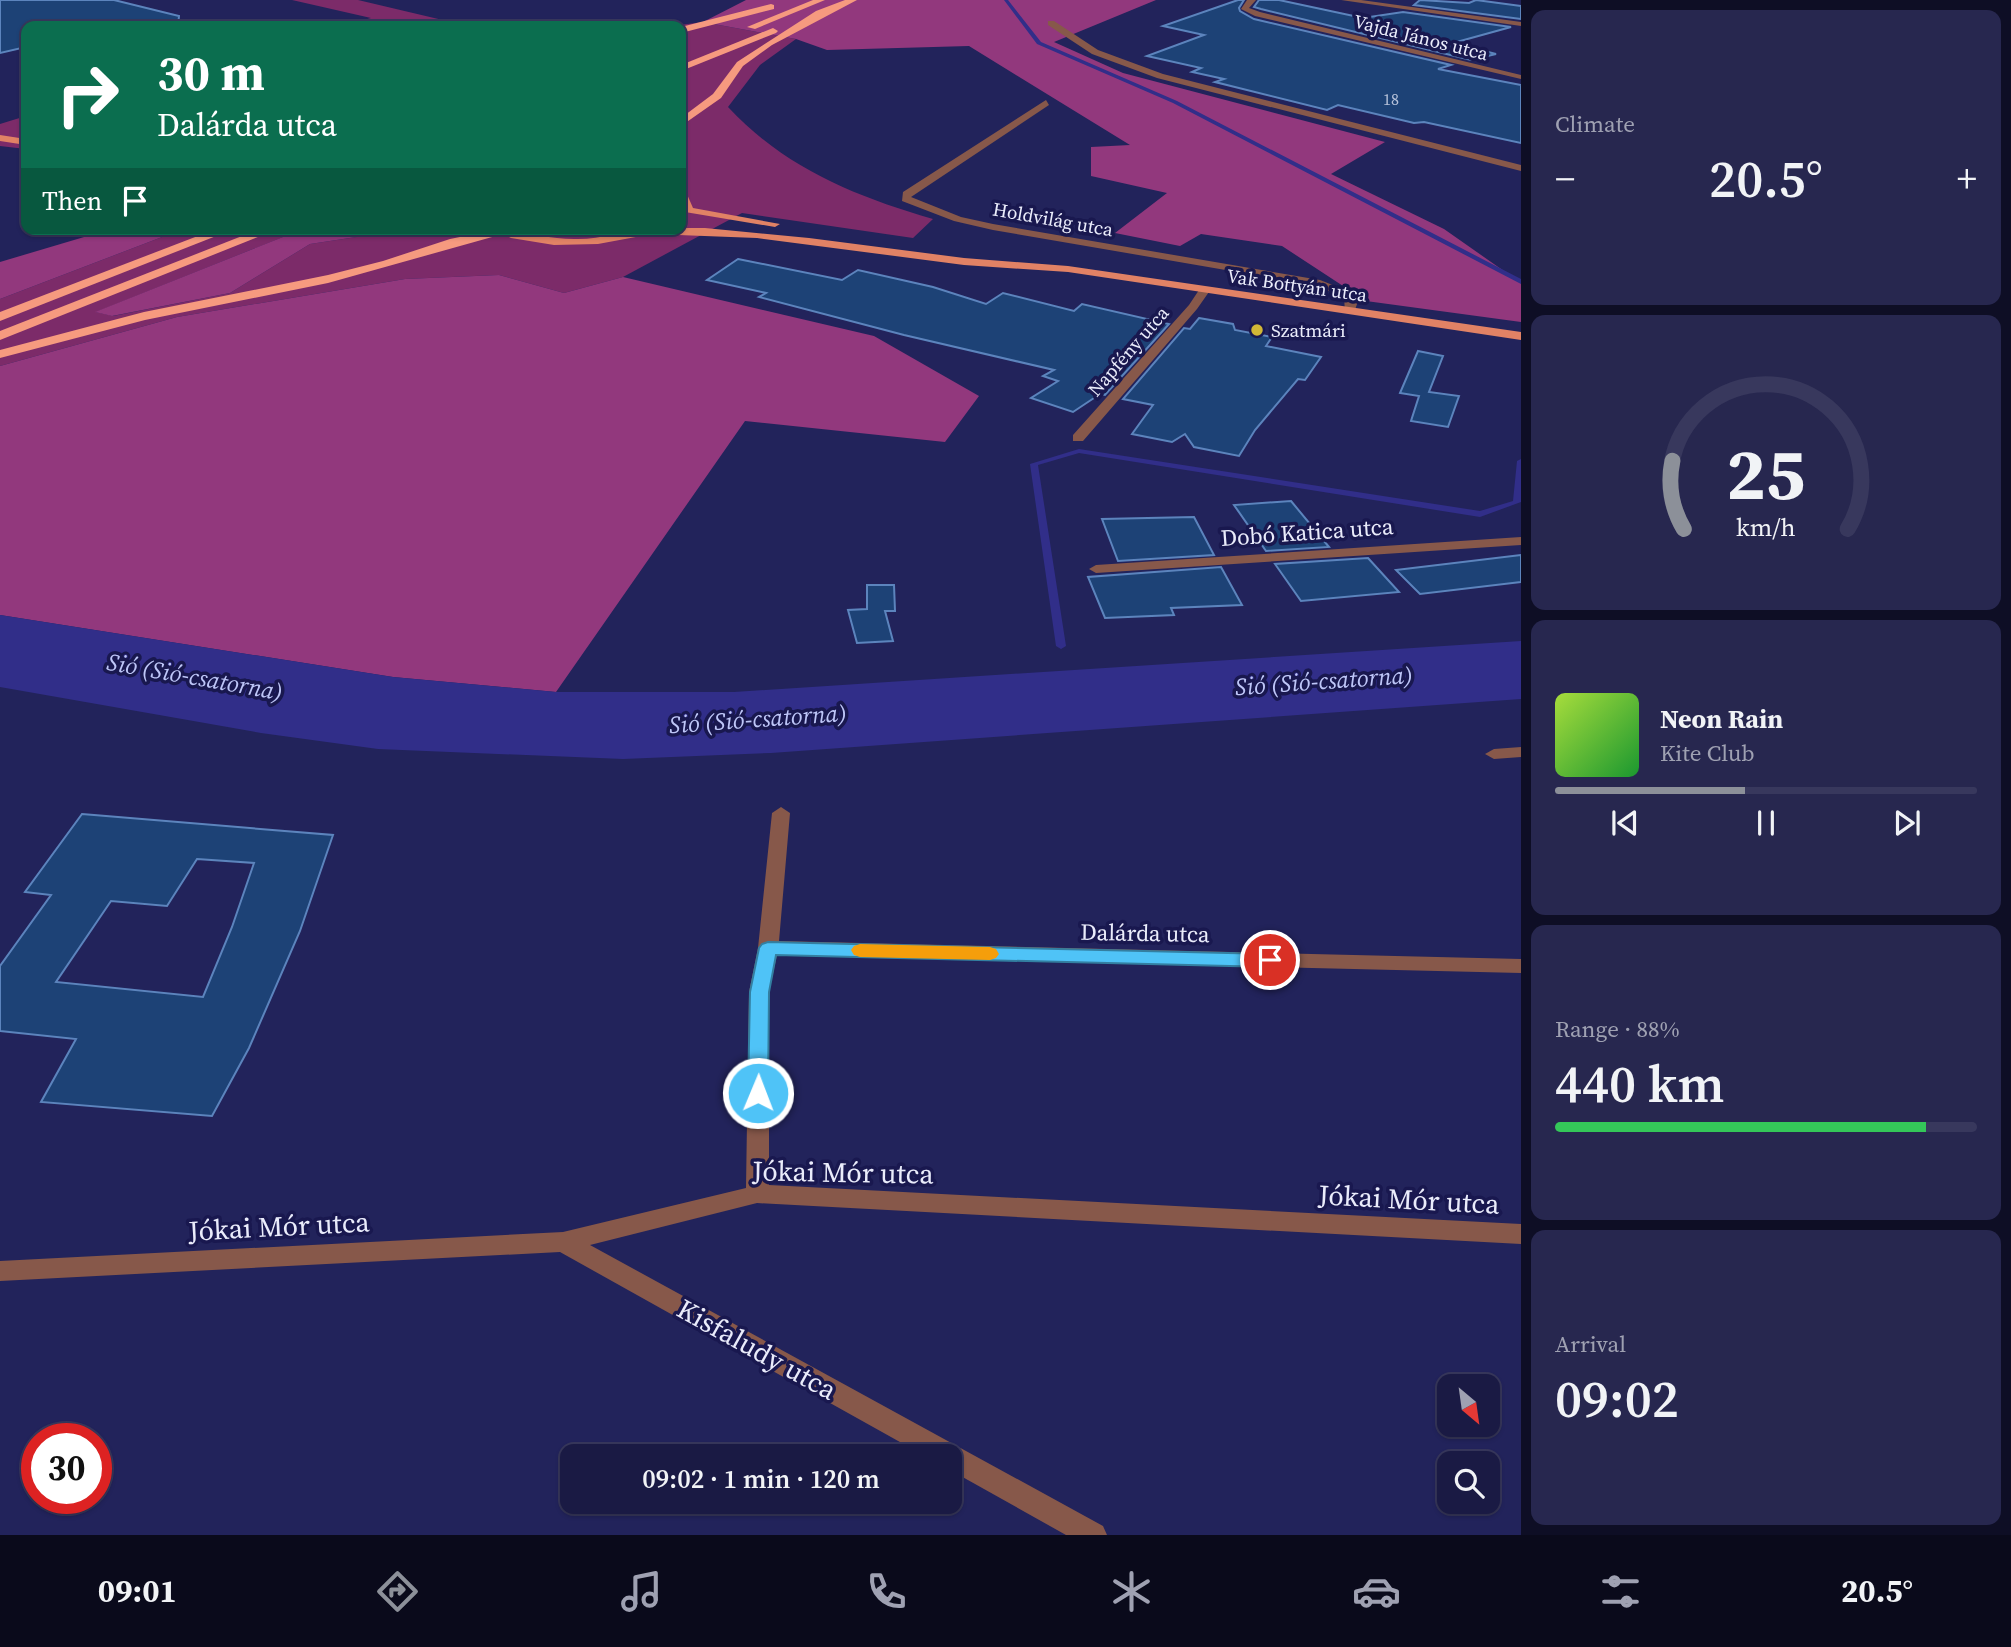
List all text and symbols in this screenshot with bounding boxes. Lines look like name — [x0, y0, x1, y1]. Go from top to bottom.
street label: Vajda János utca — [1351, 8, 1491, 66]
text: 30 m — [157, 39, 265, 106]
icon: right — [42, 49, 133, 140]
house number: 18 — [1383, 88, 1399, 110]
text: Dalárda utca — [157, 103, 337, 147]
text: Climate — [1555, 108, 1635, 140]
text: 20.5° — [1709, 143, 1823, 214]
text: − — [1555, 153, 1575, 205]
text: + — [1957, 153, 1977, 205]
icon: arrive — [116, 182, 154, 220]
text: Then — [42, 183, 102, 219]
street label: Holdvilág utca — [991, 196, 1116, 242]
street label: Vak Bottyán utca — [1225, 262, 1369, 308]
street label: Napfény utca — [1082, 300, 1175, 402]
place label: Szatmári — [1271, 317, 1346, 343]
marker: Szatmári — [1249, 322, 1265, 338]
text: 25 — [1727, 424, 1805, 523]
text: km/h — [1736, 509, 1796, 543]
street label: Dobó Katica utca — [1219, 510, 1395, 554]
water label: Sió (Sió-csatorna) — [104, 645, 286, 708]
water label: Sió (Sió-csatorna) — [1234, 658, 1414, 703]
water label: Sió (Sió-csatorna) — [668, 696, 848, 741]
text: Neon Rain — [1660, 701, 1783, 737]
text: Kite Club — [1660, 737, 1755, 769]
icon: previous — [1606, 804, 1644, 842]
icon: pause — [1747, 804, 1785, 842]
icon: next — [1888, 804, 1926, 842]
street label: Dalárda utca — [1080, 916, 1210, 950]
pin — [1240, 930, 1300, 990]
icon: arrive — [1251, 941, 1289, 979]
text: Range · 88% — [1555, 1013, 1680, 1045]
text: 440 km — [1555, 1048, 1724, 1119]
position arrow — [721, 1056, 795, 1130]
street label: Jókai Mór utca — [751, 1151, 935, 1193]
street label: Jókai Mór utca — [1317, 1175, 1501, 1223]
street label: Jókai Mór utca — [187, 1202, 371, 1250]
street label: Kisfaludy utca — [670, 1289, 844, 1409]
text: Arrival — [1555, 1328, 1626, 1360]
text: 09:02 — [1555, 1363, 1679, 1434]
north arrow — [1437, 1374, 1500, 1437]
map controls — [1437, 1374, 1500, 1514]
speed limit sign: 30 — [21, 1423, 112, 1514]
button: search — [1437, 1451, 1500, 1514]
text: 09:02 · 1 min · 120 m — [642, 1461, 880, 1497]
icon: directions — [373, 1567, 422, 1616]
icon: music — [617, 1567, 666, 1616]
icon: phone — [862, 1567, 911, 1616]
icon: climate — [1107, 1567, 1156, 1616]
icon: car — [1352, 1567, 1401, 1616]
icon: filters — [1596, 1567, 1645, 1616]
text: 09:01 — [98, 1569, 177, 1613]
text: 20.5° — [1841, 1569, 1913, 1613]

